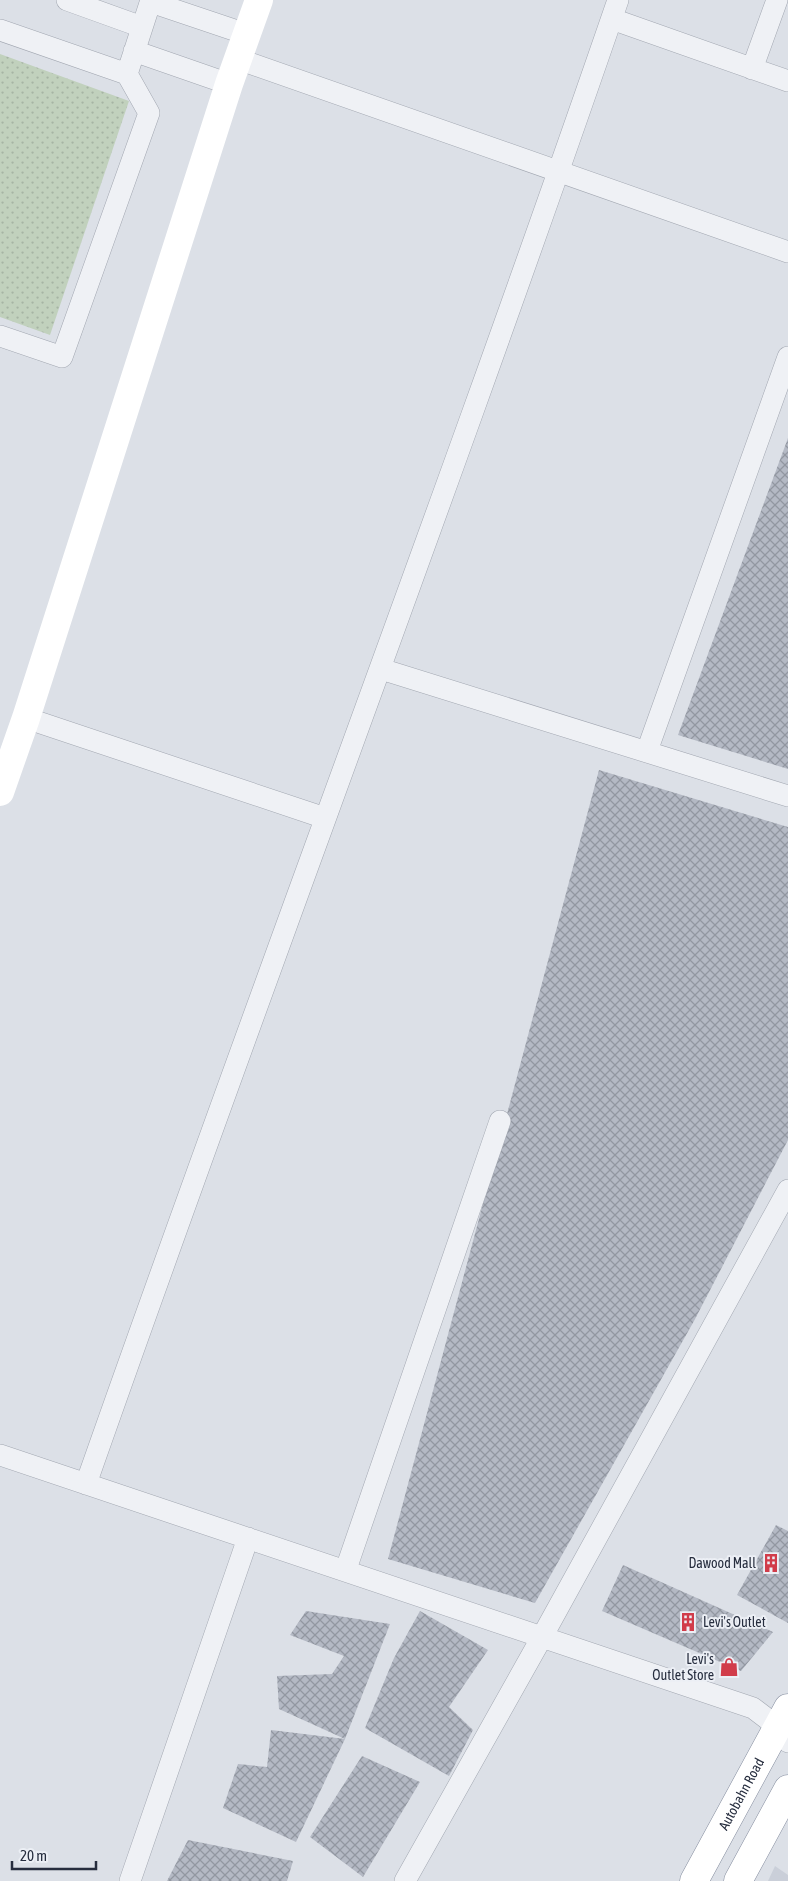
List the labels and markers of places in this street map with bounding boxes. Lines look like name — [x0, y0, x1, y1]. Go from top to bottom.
building icon: Dawood Mall — [760, 1552, 782, 1574]
place label: Dawood Mall — [688, 1555, 756, 1571]
building icon: Levi's Outlet — [677, 1611, 699, 1633]
place label: Levi's Outlet — [703, 1614, 766, 1630]
place label: Levi's Outlet Store — [652, 1651, 714, 1683]
shop icon: Levi's Outlet Store — [718, 1656, 740, 1678]

